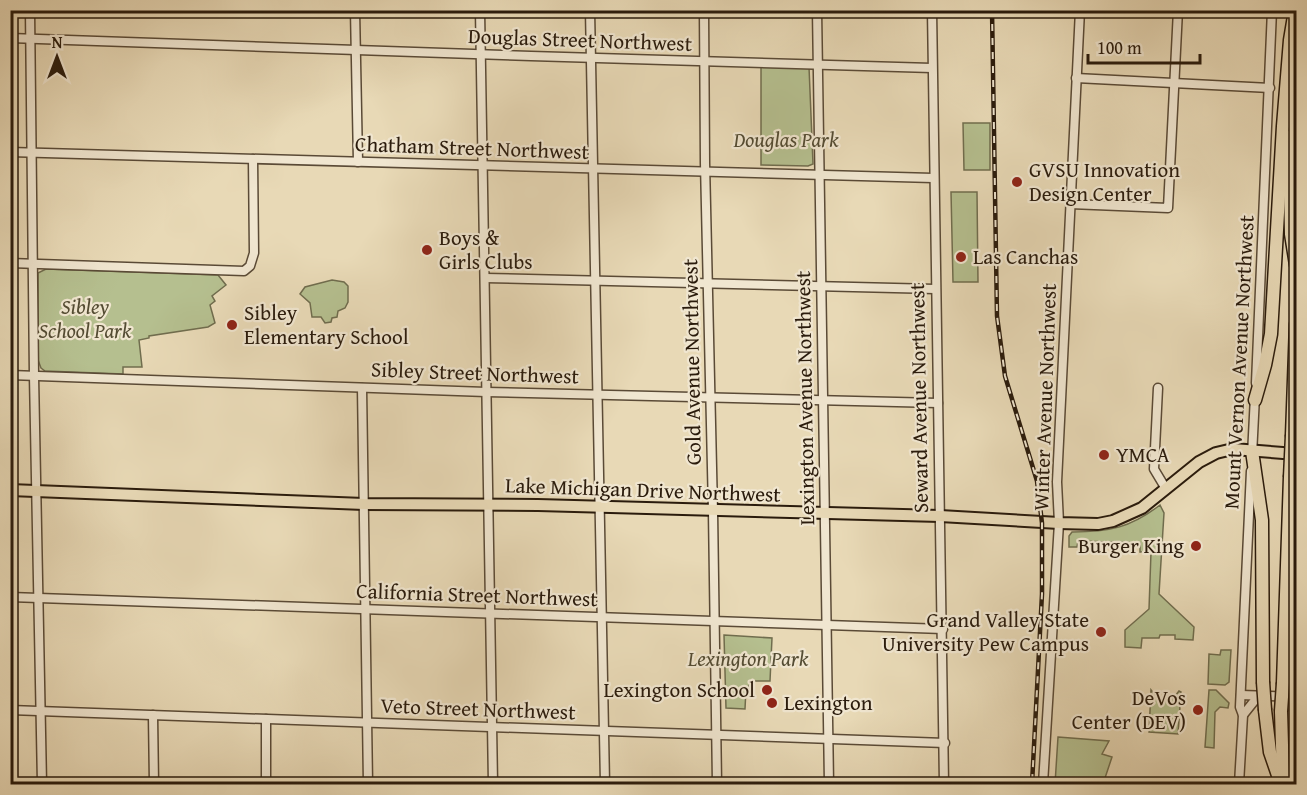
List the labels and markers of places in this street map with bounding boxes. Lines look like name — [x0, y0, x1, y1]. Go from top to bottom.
place label: GVSU Innovation Design Center — [1029, 154, 1180, 209]
marker: GVSU Innovation Design Center — [1010, 175, 1024, 189]
place label: Boys & Girls Clubs — [439, 222, 533, 277]
place label: Las Canchas — [973, 241, 1078, 272]
marker: Boys & Girls Clubs — [420, 243, 434, 257]
marker: Las Canchas — [954, 250, 968, 264]
place label: Sibley Elementary School — [244, 297, 409, 352]
marker: Sibley Elementary School — [225, 318, 239, 332]
place label: YMCA — [1116, 439, 1170, 470]
marker: YMCA — [1097, 448, 1111, 462]
place label: Burger King — [1078, 530, 1185, 561]
marker: Burger King — [1189, 539, 1203, 553]
place label: Grand Valley State University Pew Campus — [882, 604, 1089, 659]
marker: Grand Valley State University Pew Campus — [1094, 625, 1108, 639]
place label: Lexington School — [603, 674, 755, 705]
place label: DeVos Center (DEV) — [1072, 682, 1186, 737]
marker: Lexington School — [760, 683, 774, 697]
place label: Lexington — [784, 687, 873, 718]
marker: Lexington — [765, 696, 779, 710]
marker: DeVos Center (DEV) — [1191, 703, 1205, 717]

